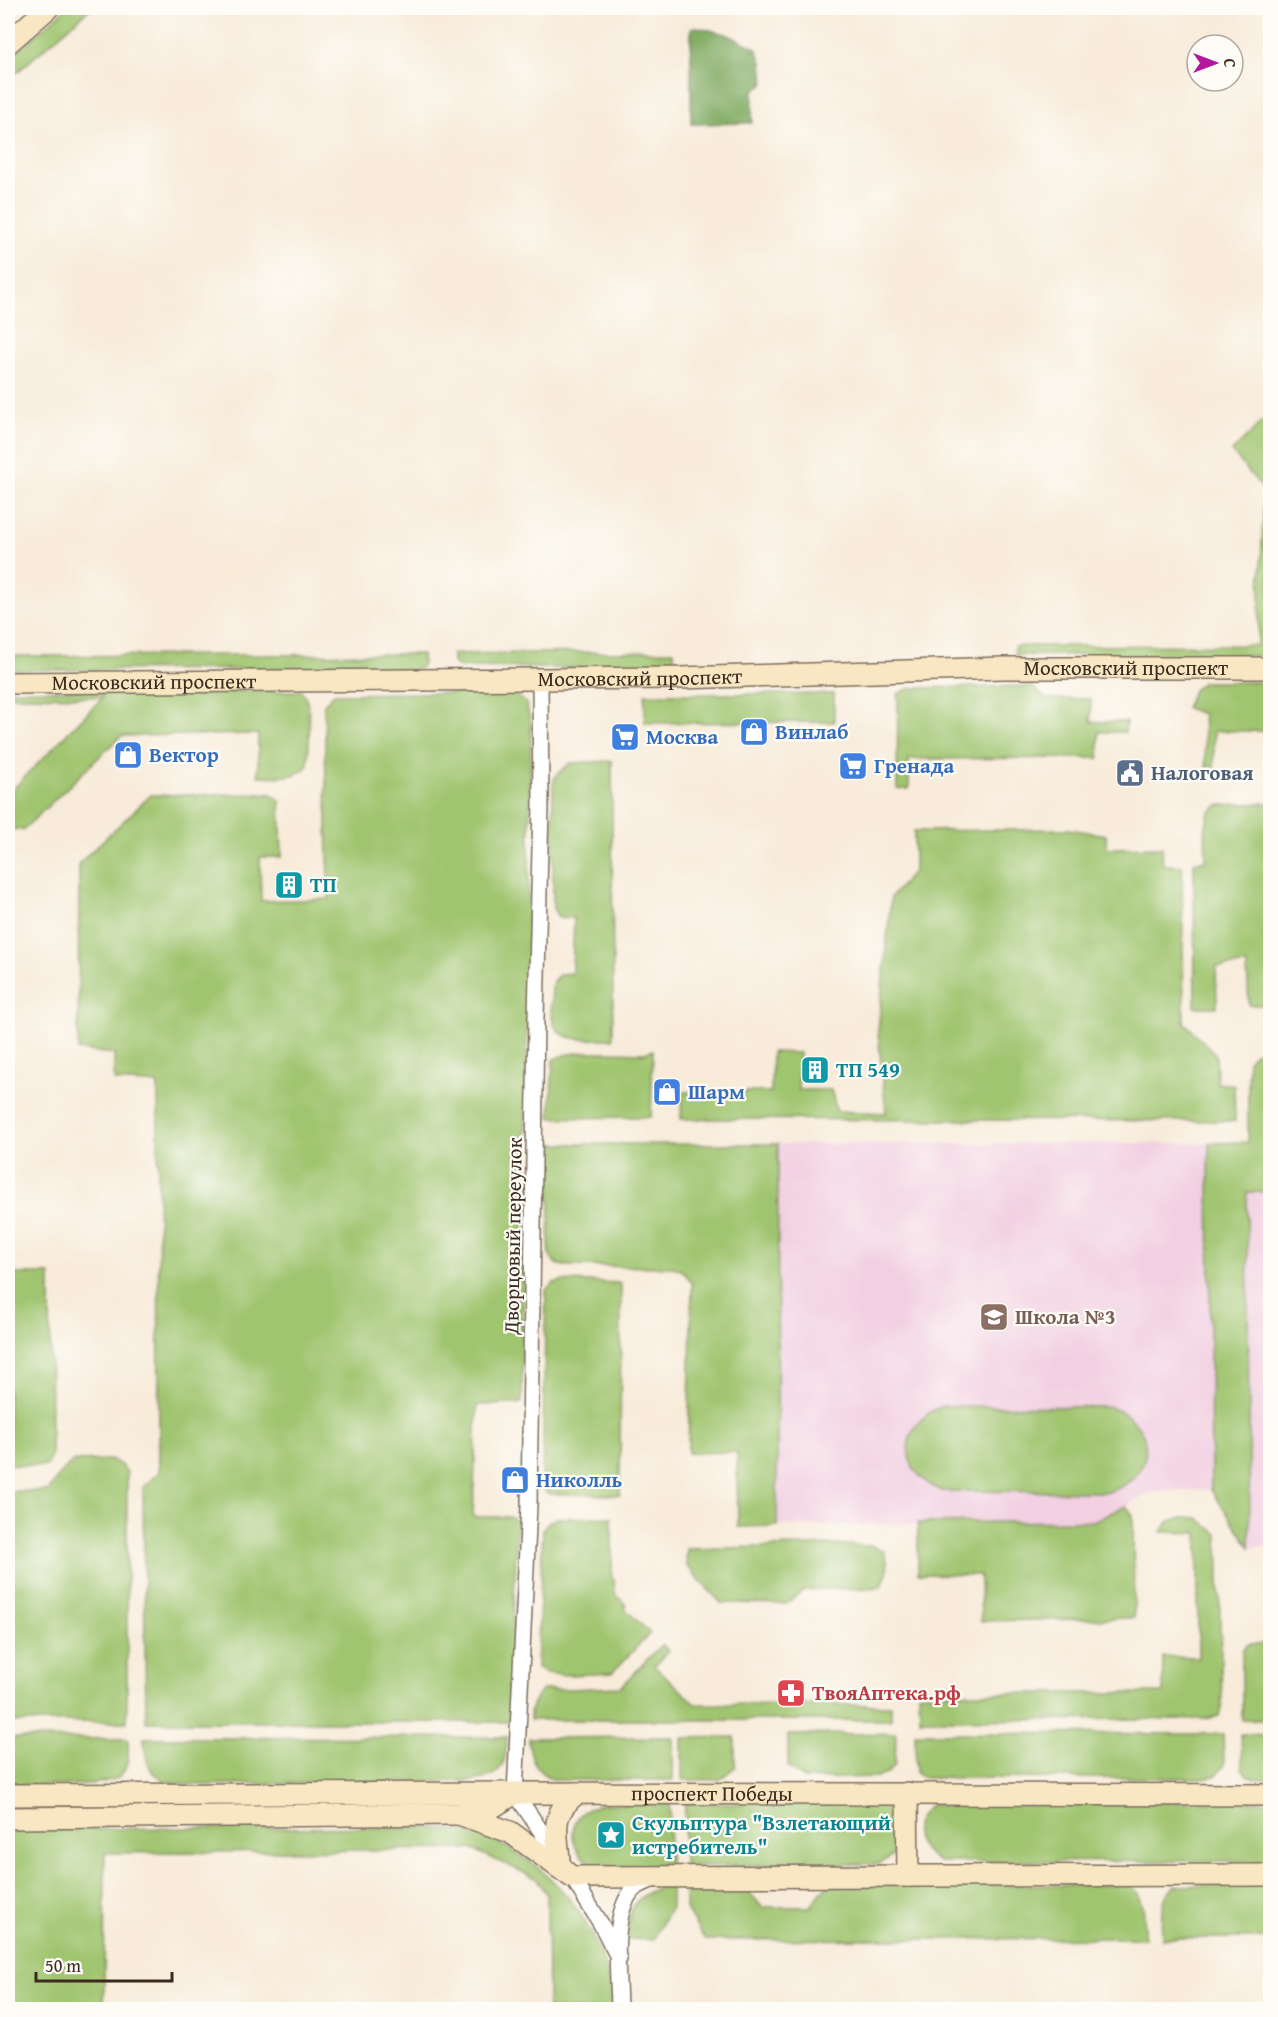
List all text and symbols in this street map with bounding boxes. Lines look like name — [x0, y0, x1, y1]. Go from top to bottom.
north arrow — [1185, 33, 1245, 93]
text: С — [1218, 58, 1242, 68]
street label: Московский проспект — [1024, 652, 1228, 683]
street label: Московский проспект — [538, 660, 743, 694]
street label: Московский проспект — [52, 665, 256, 698]
shop icon: Винлаб — [738, 716, 770, 748]
place label: Винлаб — [775, 716, 849, 747]
supermarket icon: Москва — [609, 721, 641, 753]
place label: Москва — [646, 721, 719, 752]
shop icon: Вектор — [112, 739, 144, 771]
place label: Вектор — [149, 739, 219, 770]
supermarket icon: Гренада — [837, 750, 869, 782]
place label: Гренада — [874, 750, 955, 781]
public building icon: Налоговая — [1114, 757, 1146, 789]
place label: Налоговая — [1151, 757, 1253, 788]
building icon: ТП — [273, 869, 305, 901]
place label: ТП — [310, 869, 337, 900]
building icon: ТП 549 — [799, 1054, 831, 1086]
place label: ТП 549 — [836, 1054, 900, 1085]
shop icon: Шарм — [651, 1076, 683, 1108]
place label: Шарм — [688, 1076, 745, 1107]
street label: Дворцовый переулок — [495, 1137, 530, 1336]
school or university icon: Школа №3 — [978, 1301, 1010, 1333]
place label: Школа №3 — [1015, 1301, 1116, 1332]
shop icon: Николль — [499, 1464, 531, 1496]
place label: Николль — [536, 1464, 623, 1495]
pharmacy icon: ТвояАптека.рф — [775, 1677, 807, 1709]
place label: ТвояАптека.рф — [812, 1677, 961, 1708]
street label: проспект Победы — [631, 1777, 793, 1809]
place label: Скульптура "Взлетающий истребитель" — [632, 1807, 891, 1862]
place icon: Скульптура "Взлетающий истребитель" — [595, 1819, 627, 1851]
scale bar — [36, 1945, 172, 1983]
text: 50 m — [45, 1952, 81, 1979]

